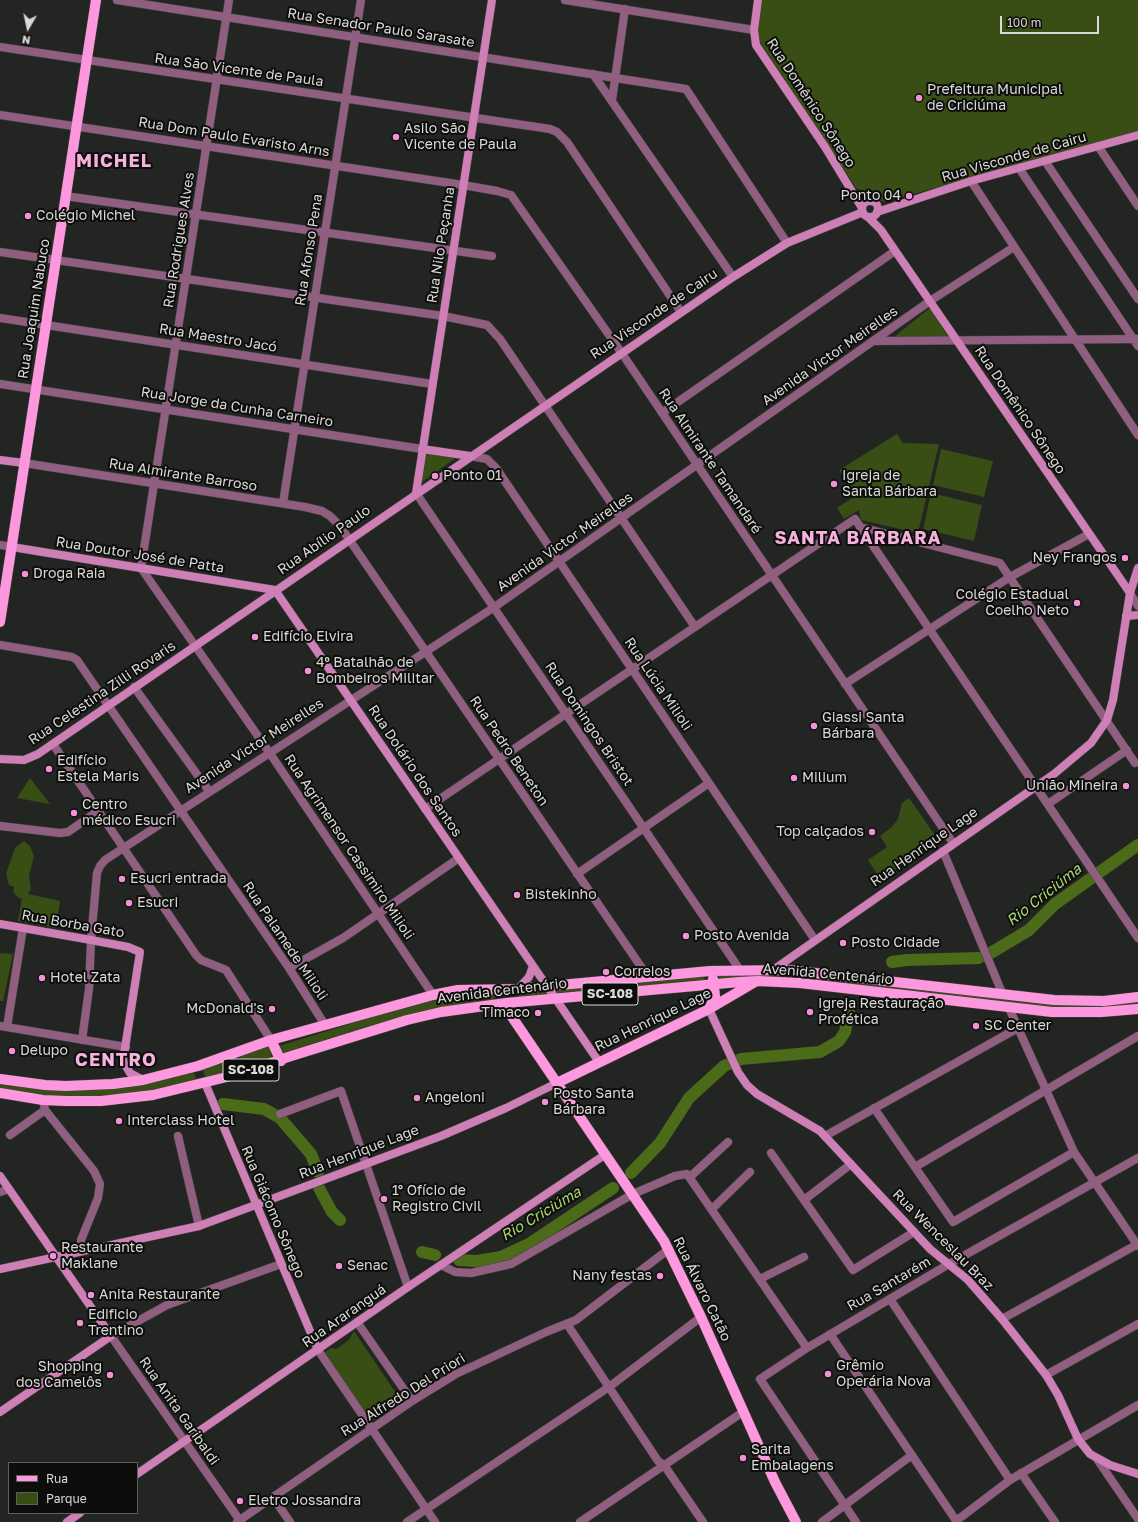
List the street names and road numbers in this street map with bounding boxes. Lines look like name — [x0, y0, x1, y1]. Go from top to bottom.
street label: Rua Senador Paulo Sarasate — [286, 5, 476, 51]
street label: Rua Domênico Sônego — [763, 35, 859, 171]
street label: Rua São Vicente de Paula — [153, 50, 325, 90]
street label: Rua Dom Paulo Evaristo Arns — [137, 114, 331, 160]
street label: Rua Visconde de Cairu — [940, 128, 1088, 186]
street label: Rua Rodrigues Alves — [160, 171, 198, 309]
street label: Rua Nilo Peçanha — [424, 186, 458, 304]
street label: Rua Afonso Pena — [292, 193, 326, 307]
street label: Rua Joaquim Nabuco — [15, 238, 53, 380]
street label: Rua Visconde de Cairu — [587, 265, 721, 363]
street label: Avenida Victor Meirelles — [759, 303, 901, 409]
street label: Rua Maestro Jacó — [158, 320, 278, 356]
street label: Rua Domênico Sônego — [971, 343, 1069, 477]
street label: Rua Jorge da Cunha Carneiro — [140, 383, 334, 431]
street label: Rua Almirante Tamandaré — [655, 385, 765, 537]
street label: Rua Almirante Barroso — [108, 455, 258, 495]
street label: Avenida Victor Meirelles — [494, 489, 636, 595]
street label: Rua Abílio Paulo — [274, 502, 374, 578]
street label: Rua Doutor José de Patta — [55, 533, 225, 577]
street label: Rua Lúcia Milioli — [621, 634, 695, 734]
street label: Rua Celestina Zilli Rovaris — [25, 637, 179, 749]
street label: Rua Domingos Bristot — [541, 659, 637, 789]
street label: Rua Pedro Beneton — [466, 693, 552, 809]
street label: Avenida Victor Meirelles — [181, 695, 327, 797]
street label: Rua Dolário dos Santos — [365, 702, 465, 840]
street label: Rua Agrimensor Cassimiro Milioli — [280, 751, 418, 943]
street label: Rua Henrique Lage — [867, 804, 981, 890]
street label: Rua Palamede Milioli — [239, 878, 331, 1004]
street label: Rua Borba Gato — [20, 907, 126, 941]
street label: Avenida Centenário — [762, 960, 894, 988]
street label: Avenida Centenário — [436, 975, 568, 1007]
road number: SC-108 — [582, 983, 638, 1005]
street label: Rua Henrique Lage — [592, 985, 714, 1055]
road number: SC-108 — [223, 1059, 279, 1081]
street label: Rua Henrique Lage — [297, 1121, 421, 1183]
street label: Rua Giácomo Sônego — [238, 1143, 308, 1281]
street label: Rua Wenceslau Braz — [889, 1186, 997, 1294]
street label: Rua Álvaro Catão — [669, 1234, 735, 1344]
street label: Rua Santarém — [844, 1253, 934, 1315]
street label: Rua Araranguá — [299, 1281, 389, 1351]
street label: Rua Alfredo Del Priori — [338, 1350, 468, 1440]
street label: Rua Anita Garibaldi — [135, 1354, 223, 1468]

